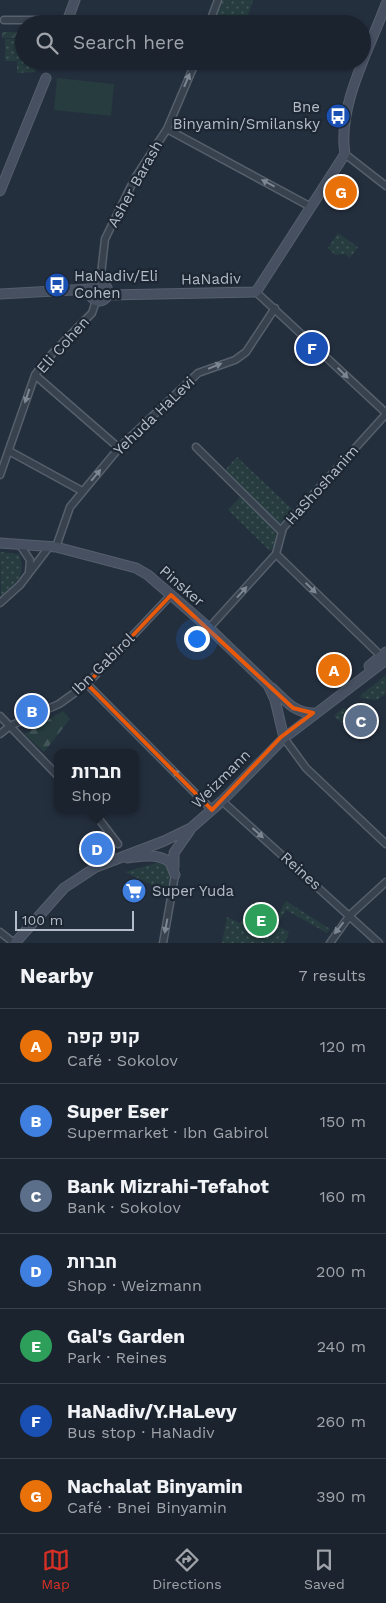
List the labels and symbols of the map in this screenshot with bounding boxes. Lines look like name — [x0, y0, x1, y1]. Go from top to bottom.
one-way arrow — [184, 73, 192, 87]
place label: Bne Binyamin/Smilansky — [173, 98, 320, 133]
bus stop icon: Bne Binyamin/Smilansky — [325, 103, 351, 129]
street label: Asher Barash — [104, 137, 166, 231]
pin: G — [325, 173, 357, 211]
one-way arrow — [262, 179, 275, 188]
place label: HaNadiv/Eli Cohen — [74, 267, 158, 302]
street label: HaNadiv — [181, 269, 241, 289]
bus stop icon: HaNadiv/Eli Cohen — [44, 272, 70, 298]
street label: Eli Cohen — [33, 313, 93, 377]
pin: F — [296, 329, 328, 367]
one-way arrow — [208, 362, 222, 370]
one-way arrow — [337, 367, 349, 379]
street label: Yehuda HaLevi — [110, 373, 198, 459]
one-way arrow — [23, 388, 31, 403]
street label: HaShoshanim — [282, 442, 362, 528]
one-way arrow — [90, 468, 101, 481]
street label: Pinsker — [156, 562, 208, 610]
one-way arrow — [305, 582, 317, 594]
one-way arrow — [236, 586, 248, 598]
your location — [184, 626, 210, 652]
street label: Ibn Gabirol — [68, 629, 138, 698]
pin: A — [318, 651, 350, 689]
pin: B — [16, 692, 48, 730]
pin: C — [345, 702, 377, 740]
street label: Weizmann — [188, 746, 254, 812]
one-way arrow — [172, 769, 184, 781]
one-way arrow — [252, 827, 264, 839]
pin: D — [81, 830, 113, 868]
street label: Reines — [277, 848, 325, 894]
supermarket icon: Super Yuda — [121, 878, 147, 904]
place label: Super Yuda — [152, 882, 235, 900]
pin: E — [245, 901, 277, 939]
scale bar — [15, 908, 134, 931]
one-way arrow — [162, 919, 170, 934]
one-way arrow — [334, 922, 345, 935]

